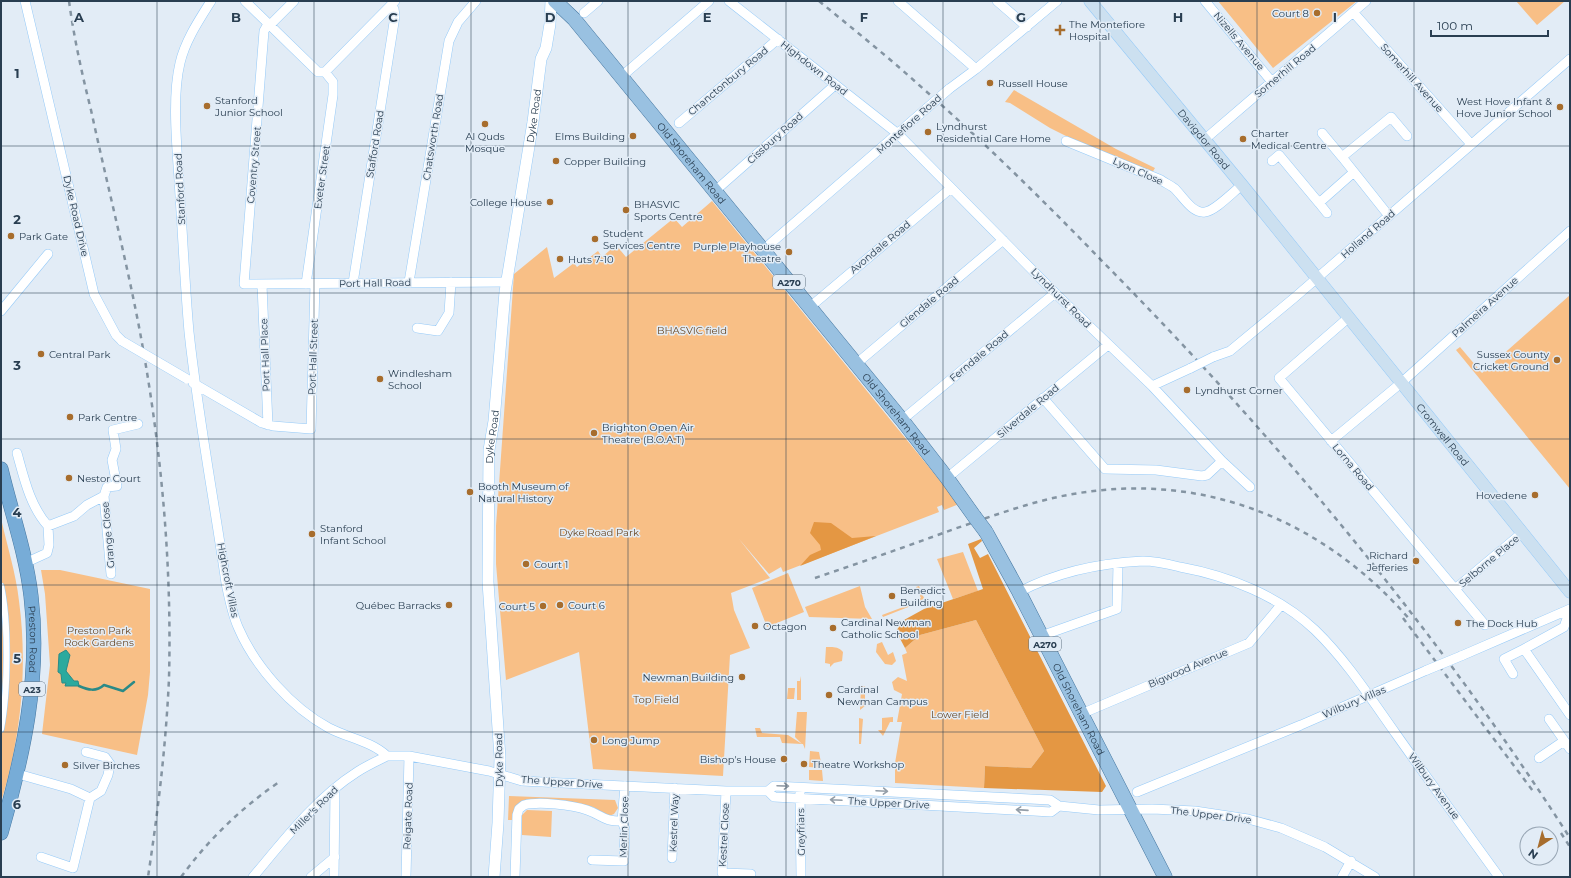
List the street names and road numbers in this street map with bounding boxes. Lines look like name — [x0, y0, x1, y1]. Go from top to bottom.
street label: Nizells Avenue — [1211, 9, 1267, 73]
street label: Highdown Road — [778, 38, 850, 98]
street label: Somerhill Road — [1251, 41, 1319, 101]
street label: Somerhill Avenue — [1378, 41, 1446, 115]
street label: Chanctonbury Road — [685, 44, 771, 118]
street label: Dyke Road — [523, 88, 544, 144]
street label: Montefiore Road — [874, 91, 944, 157]
street label: Chatsworth Road — [420, 93, 446, 181]
street label: Davigdor Road — [1175, 106, 1233, 172]
street label: Stafford Road — [363, 109, 387, 179]
street label: Cissbury Road — [744, 109, 806, 167]
street label: Old Shoreham Road — [654, 119, 729, 206]
street label: Coventry Street — [244, 126, 264, 204]
street label: Exeter Street — [311, 144, 333, 210]
street label: Stanford Road — [172, 153, 188, 225]
street label: Lyon Close — [1111, 154, 1165, 188]
street label: Dyke Road Drive — [60, 174, 92, 258]
street label: Holland Road — [1338, 207, 1398, 261]
street label: Avondale Road — [847, 218, 913, 276]
street label: Lyndhurst Road — [1028, 265, 1094, 331]
street label: Glendale Road — [897, 273, 961, 331]
street label: Palmeira Avenue — [1449, 274, 1521, 340]
road number: A270 — [773, 275, 805, 289]
street label: Port Hall Road — [339, 276, 411, 290]
street label: Port Hall Place — [257, 318, 273, 392]
street label: Port Hall Street — [305, 319, 321, 395]
street label: Ferndale Road — [947, 328, 1011, 384]
street label: Old Shoreham Road — [860, 370, 933, 458]
street label: Silverdale Road — [994, 381, 1062, 441]
street label: Cromwell Road — [1414, 400, 1472, 468]
street label: Dyke Road — [482, 409, 501, 464]
street label: Lorna Road — [1330, 441, 1376, 493]
street label: Grange Close — [99, 501, 117, 569]
street label: Selborne Place — [1456, 532, 1522, 590]
street label: Highcroft Villas — [214, 541, 242, 619]
street label: Preston Road — [26, 605, 40, 673]
road number: A270 — [1029, 637, 1061, 651]
street label: Bigwood Avenue — [1146, 645, 1230, 691]
street label: Old Shoreham Road — [1050, 661, 1108, 757]
road number: A23 — [19, 682, 45, 696]
street label: Wilbury Villas — [1320, 683, 1388, 721]
street label: Dyke Road — [492, 733, 506, 787]
street label: Wilbury Avenue — [1405, 750, 1463, 822]
street label: The Upper Drive — [521, 773, 603, 791]
street label: Reigate Road — [400, 782, 416, 850]
street label: Miller's Road — [287, 783, 341, 837]
street label: Kestrel Way — [666, 793, 682, 853]
street label: The Upper Drive — [848, 794, 930, 812]
street label: Merlin Close — [616, 796, 632, 858]
street label: Kestrel Close — [716, 803, 732, 867]
street label: The Upper Drive — [1170, 804, 1252, 826]
street label: Greyfriars — [794, 808, 808, 856]

